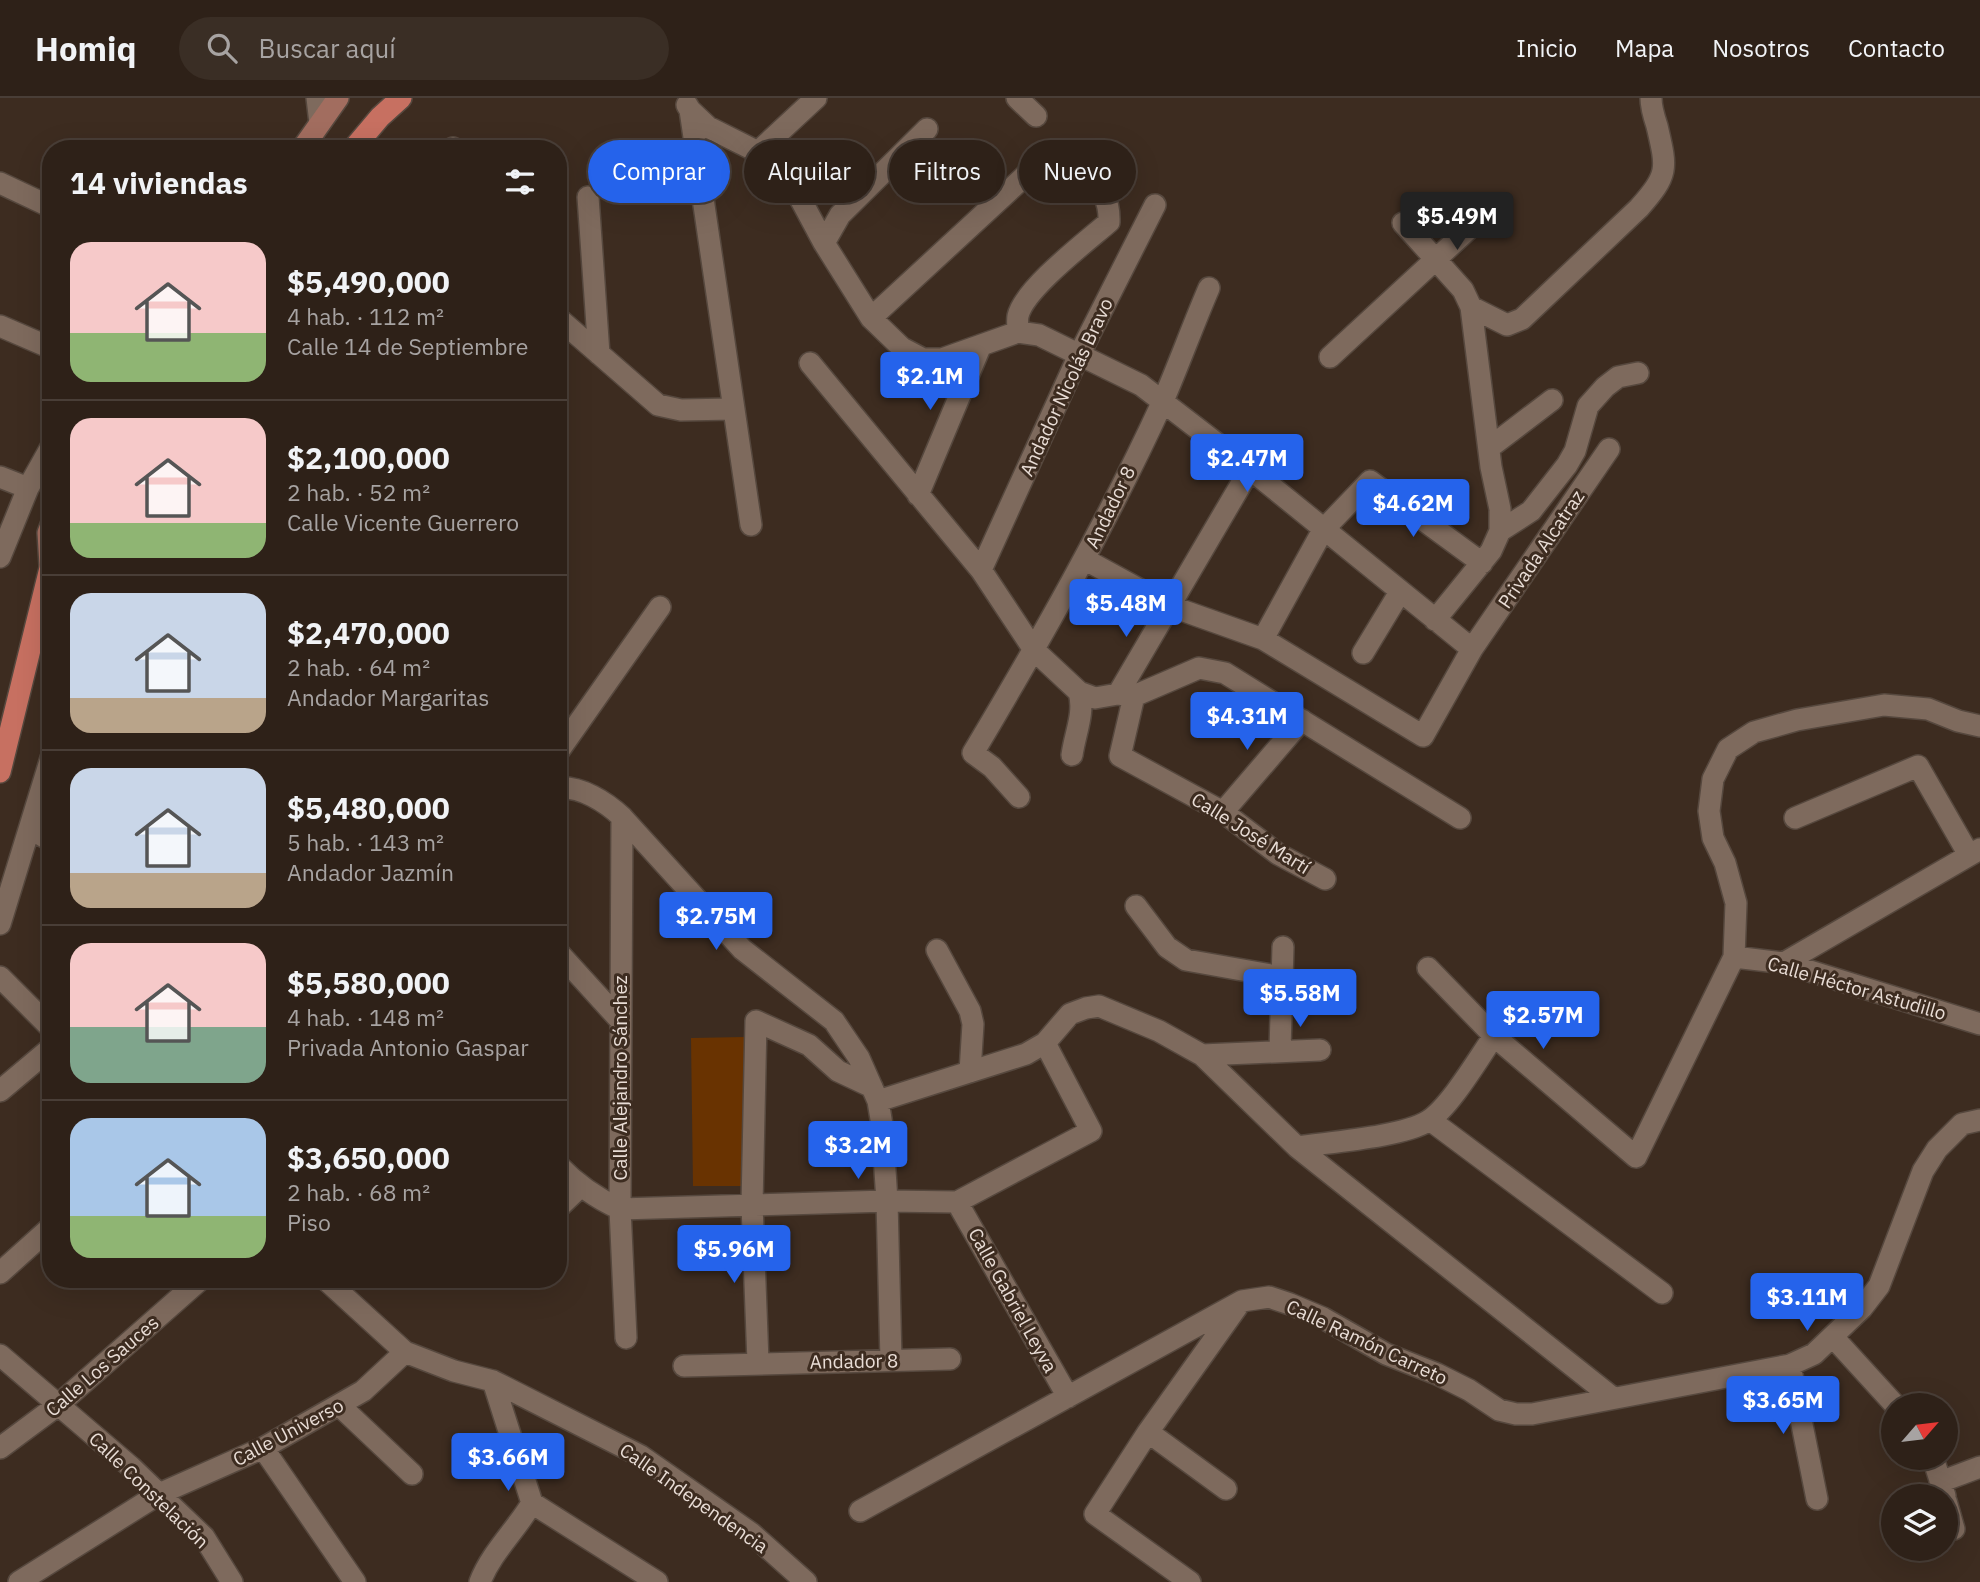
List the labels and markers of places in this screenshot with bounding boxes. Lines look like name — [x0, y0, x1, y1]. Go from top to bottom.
pin: $5.49M — [1400, 192, 1514, 252]
pin: $2.1M — [881, 352, 979, 412]
pin: $2.47M — [1190, 434, 1304, 494]
pin: $4.62M — [1356, 480, 1470, 539]
pin: $5.48M — [1069, 580, 1183, 639]
pin: $4.31M — [1190, 692, 1304, 752]
pin: $2.75M — [659, 892, 773, 952]
pin: $5.58M — [1243, 970, 1357, 1029]
pin: $2.57M — [1486, 992, 1600, 1051]
pin: $3.2M — [809, 1122, 907, 1181]
pin: $5.96M — [677, 1226, 791, 1285]
pin: $3.11M — [1750, 1274, 1864, 1333]
pin: $3.65M — [1726, 1376, 1840, 1436]
pin: $3.66M — [451, 1434, 565, 1493]

